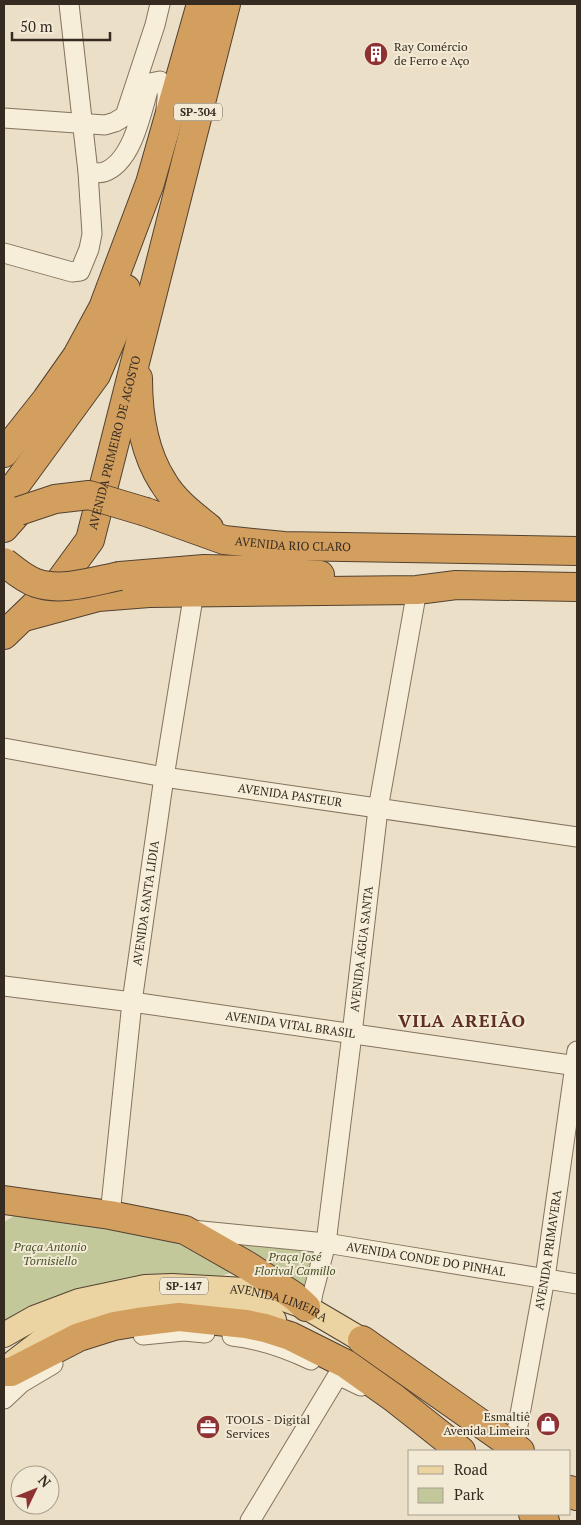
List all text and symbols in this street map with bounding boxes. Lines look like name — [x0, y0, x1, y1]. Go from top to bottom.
scale bar — [12, 10, 110, 42]
text: 50 m — [20, 16, 53, 36]
place label: Ray Comércio de Ferro e Aço — [394, 39, 470, 68]
building icon: Ray Comércio de Ferro e Aço — [363, 41, 389, 67]
road number: SP-304 — [174, 104, 222, 120]
street label: AVENIDA PRIMEIRO DE AGOSTO — [85, 354, 144, 531]
street label: AVENIDA RIO CLARO — [234, 533, 351, 554]
street label: AVENIDA PASTEUR — [237, 780, 344, 810]
street label: AVENIDA SANTA LIDIA — [129, 839, 162, 967]
street label: AVENIDA ÁGUA SANTA — [347, 885, 376, 1013]
street label: AVENIDA VITAL BRASIL — [225, 1008, 357, 1041]
district label: VILA AREIÃO — [398, 1008, 526, 1032]
street label: AVENIDA PRIMAVERA — [531, 1188, 564, 1311]
street label: AVENIDA CONDE DO PINHAL — [345, 1238, 507, 1279]
park label: Praça Antonio Tornisiello — [12, 1239, 87, 1268]
park label: Praça José Florival Camillo — [253, 1249, 336, 1278]
road number: SP-147 — [160, 1278, 208, 1294]
street label: AVENIDA LIMEIRA — [229, 1281, 331, 1325]
place label: Esmaltiê Avenida Limeira — [444, 1409, 530, 1438]
shop icon: Esmaltiê Avenida Limeira — [535, 1411, 561, 1437]
place label: TOOLS - Digital Services — [226, 1412, 310, 1441]
office icon: TOOLS - Digital Services — [195, 1414, 221, 1440]
legend — [408, 1450, 571, 1515]
text: Road — [454, 1459, 487, 1479]
north arrow — [10, 1465, 60, 1515]
text: N — [34, 1470, 56, 1491]
text: Park — [454, 1484, 484, 1504]

